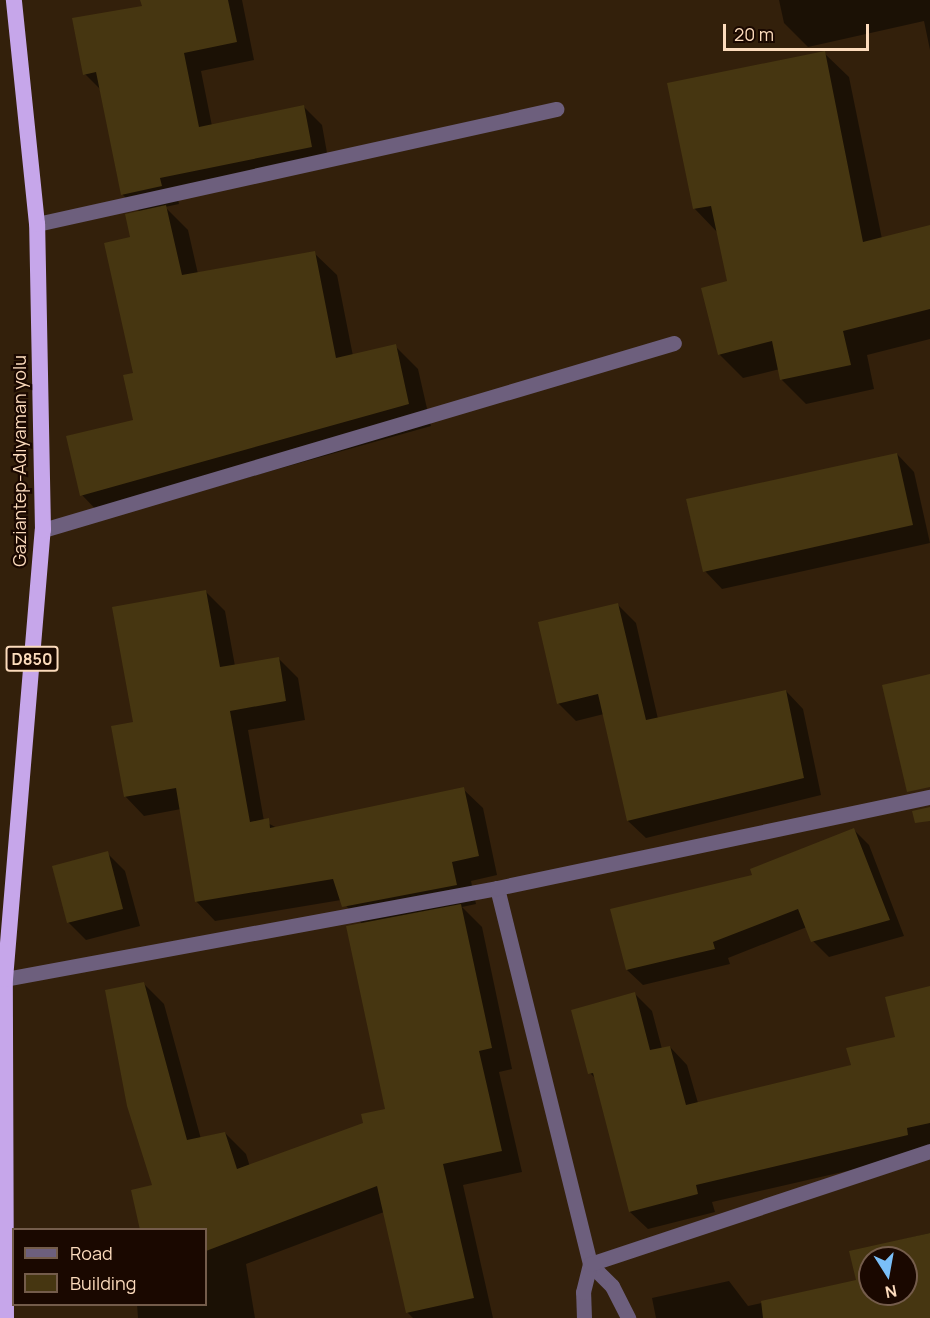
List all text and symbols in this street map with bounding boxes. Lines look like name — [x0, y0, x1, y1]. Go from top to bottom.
scale bar — [726, 12, 872, 50]
text: 20 m — [734, 22, 774, 46]
street label: Gaziantep-Adıyaman yolu — [8, 355, 30, 567]
road number: D850 — [5, 646, 59, 672]
legend — [12, 1228, 207, 1306]
text: Road — [70, 1241, 113, 1265]
north arrow — [858, 1246, 918, 1306]
text: Building — [70, 1271, 136, 1295]
text: N — [883, 1280, 899, 1304]

